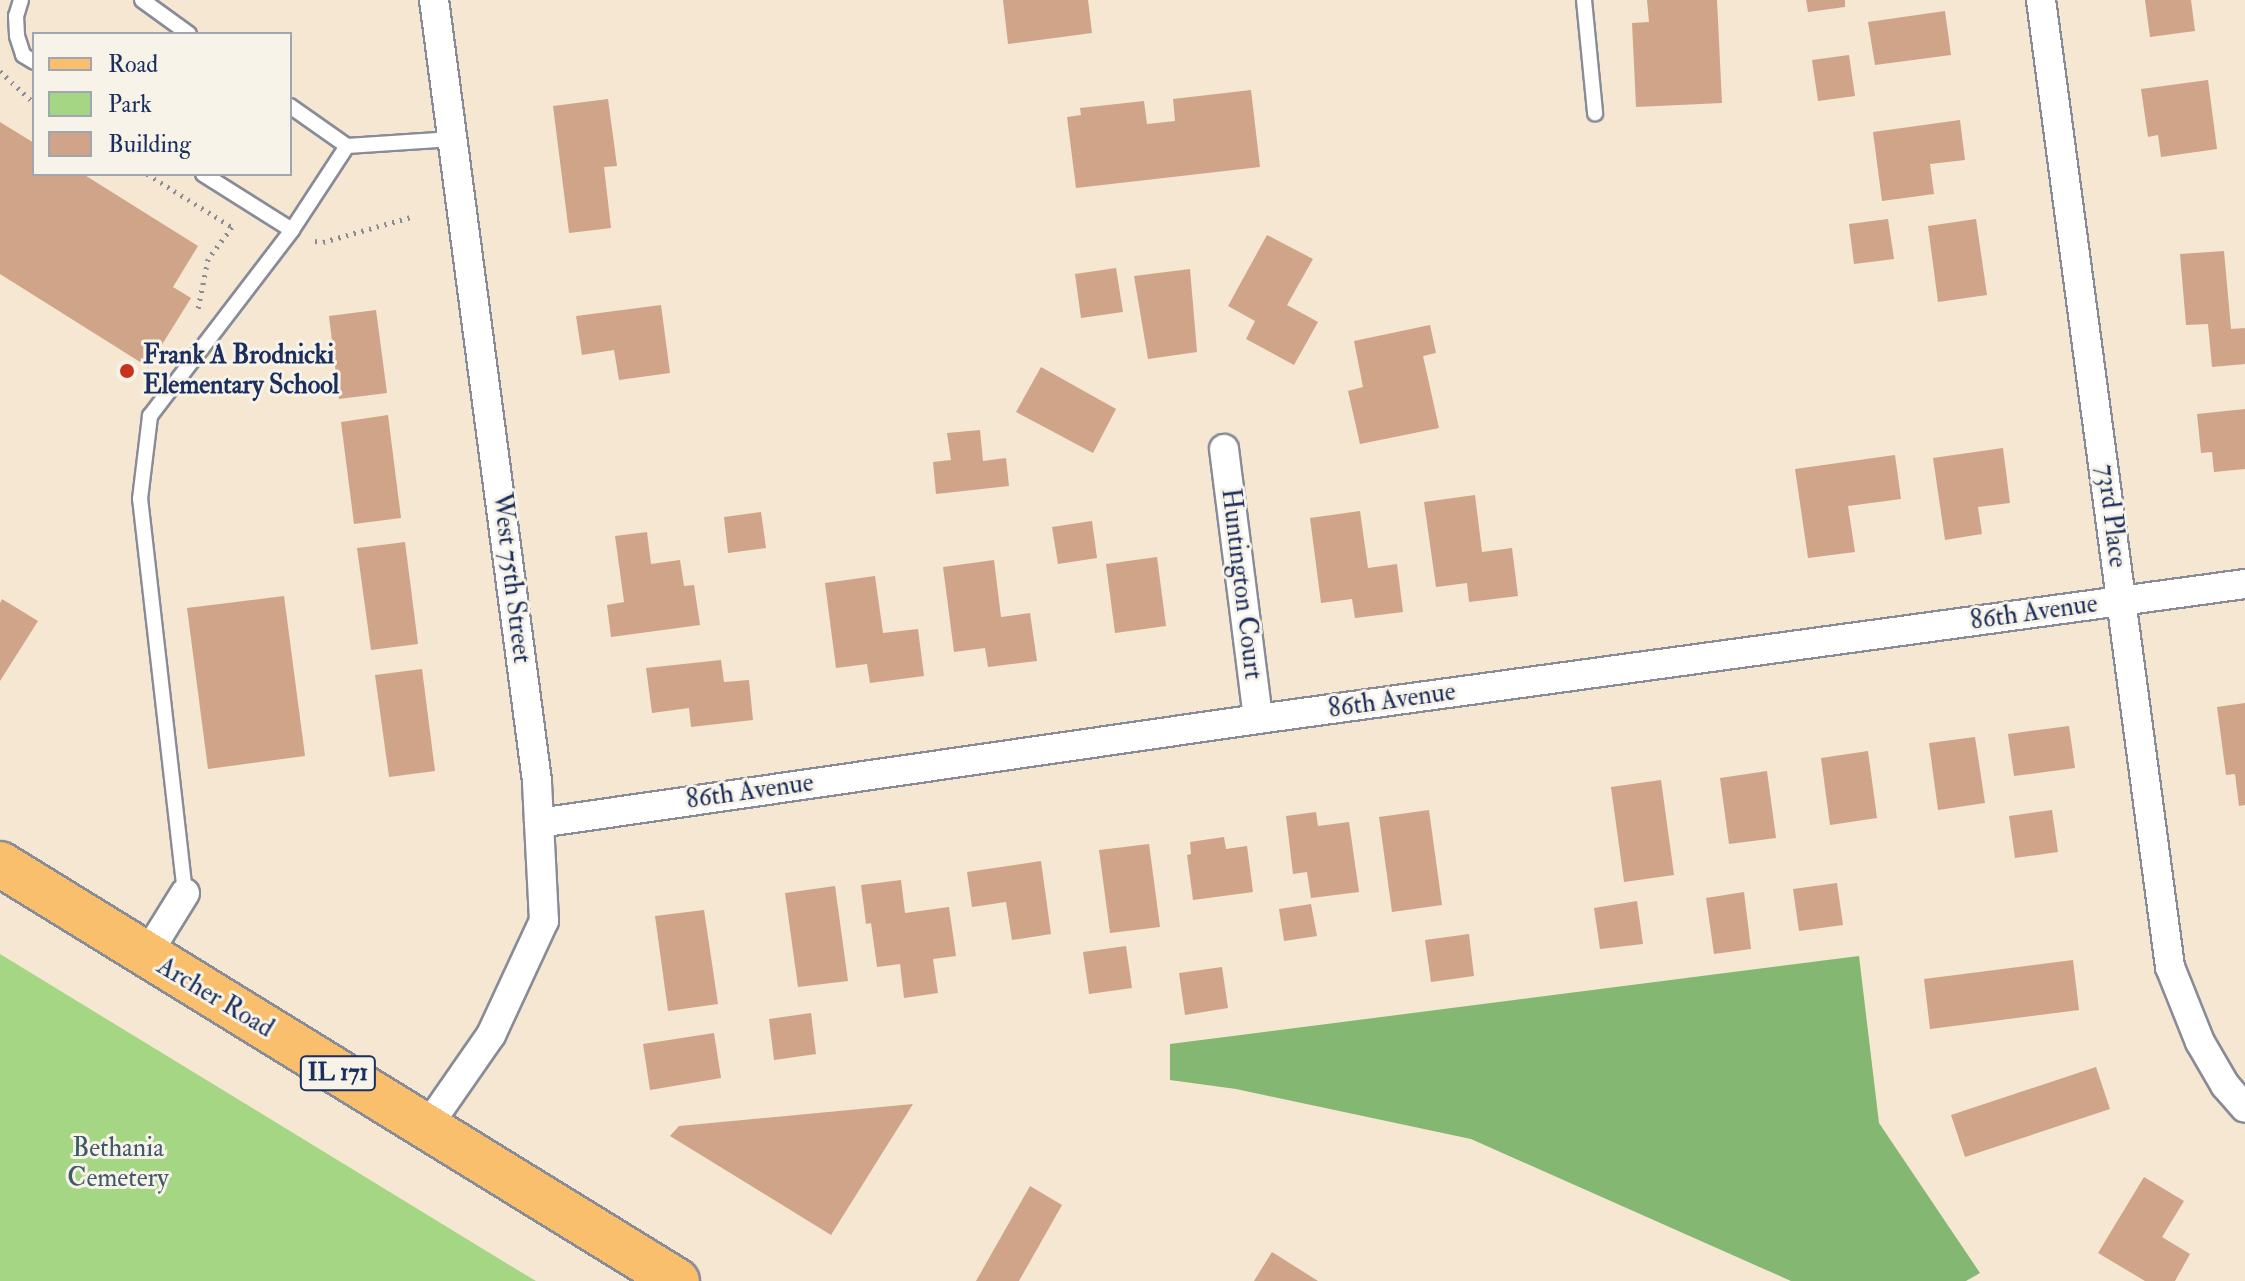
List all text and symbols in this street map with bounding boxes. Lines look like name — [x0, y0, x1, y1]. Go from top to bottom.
legend — [32, 32, 292, 176]
text: Road — [108, 49, 158, 80]
text: Park — [108, 89, 152, 120]
text: Building — [108, 129, 191, 160]
place label: Frank A Brodnicki Elementary School — [143, 340, 339, 402]
marker: Frank A Brodnicki Elementary School — [118, 362, 136, 380]
street label: 73rd Place — [2089, 463, 2133, 569]
street label: Huntington Court — [1214, 487, 1268, 681]
street label: West 75th Street — [485, 491, 537, 665]
street label: 86th Avenue — [1968, 589, 2100, 637]
street label: 86th Avenue — [1326, 677, 1458, 725]
street label: 86th Avenue — [684, 768, 816, 816]
street label: Archer Road — [151, 951, 279, 1045]
road number: IL 171 — [298, 1053, 378, 1093]
park label: Bethania Cemetery — [67, 1133, 169, 1194]

